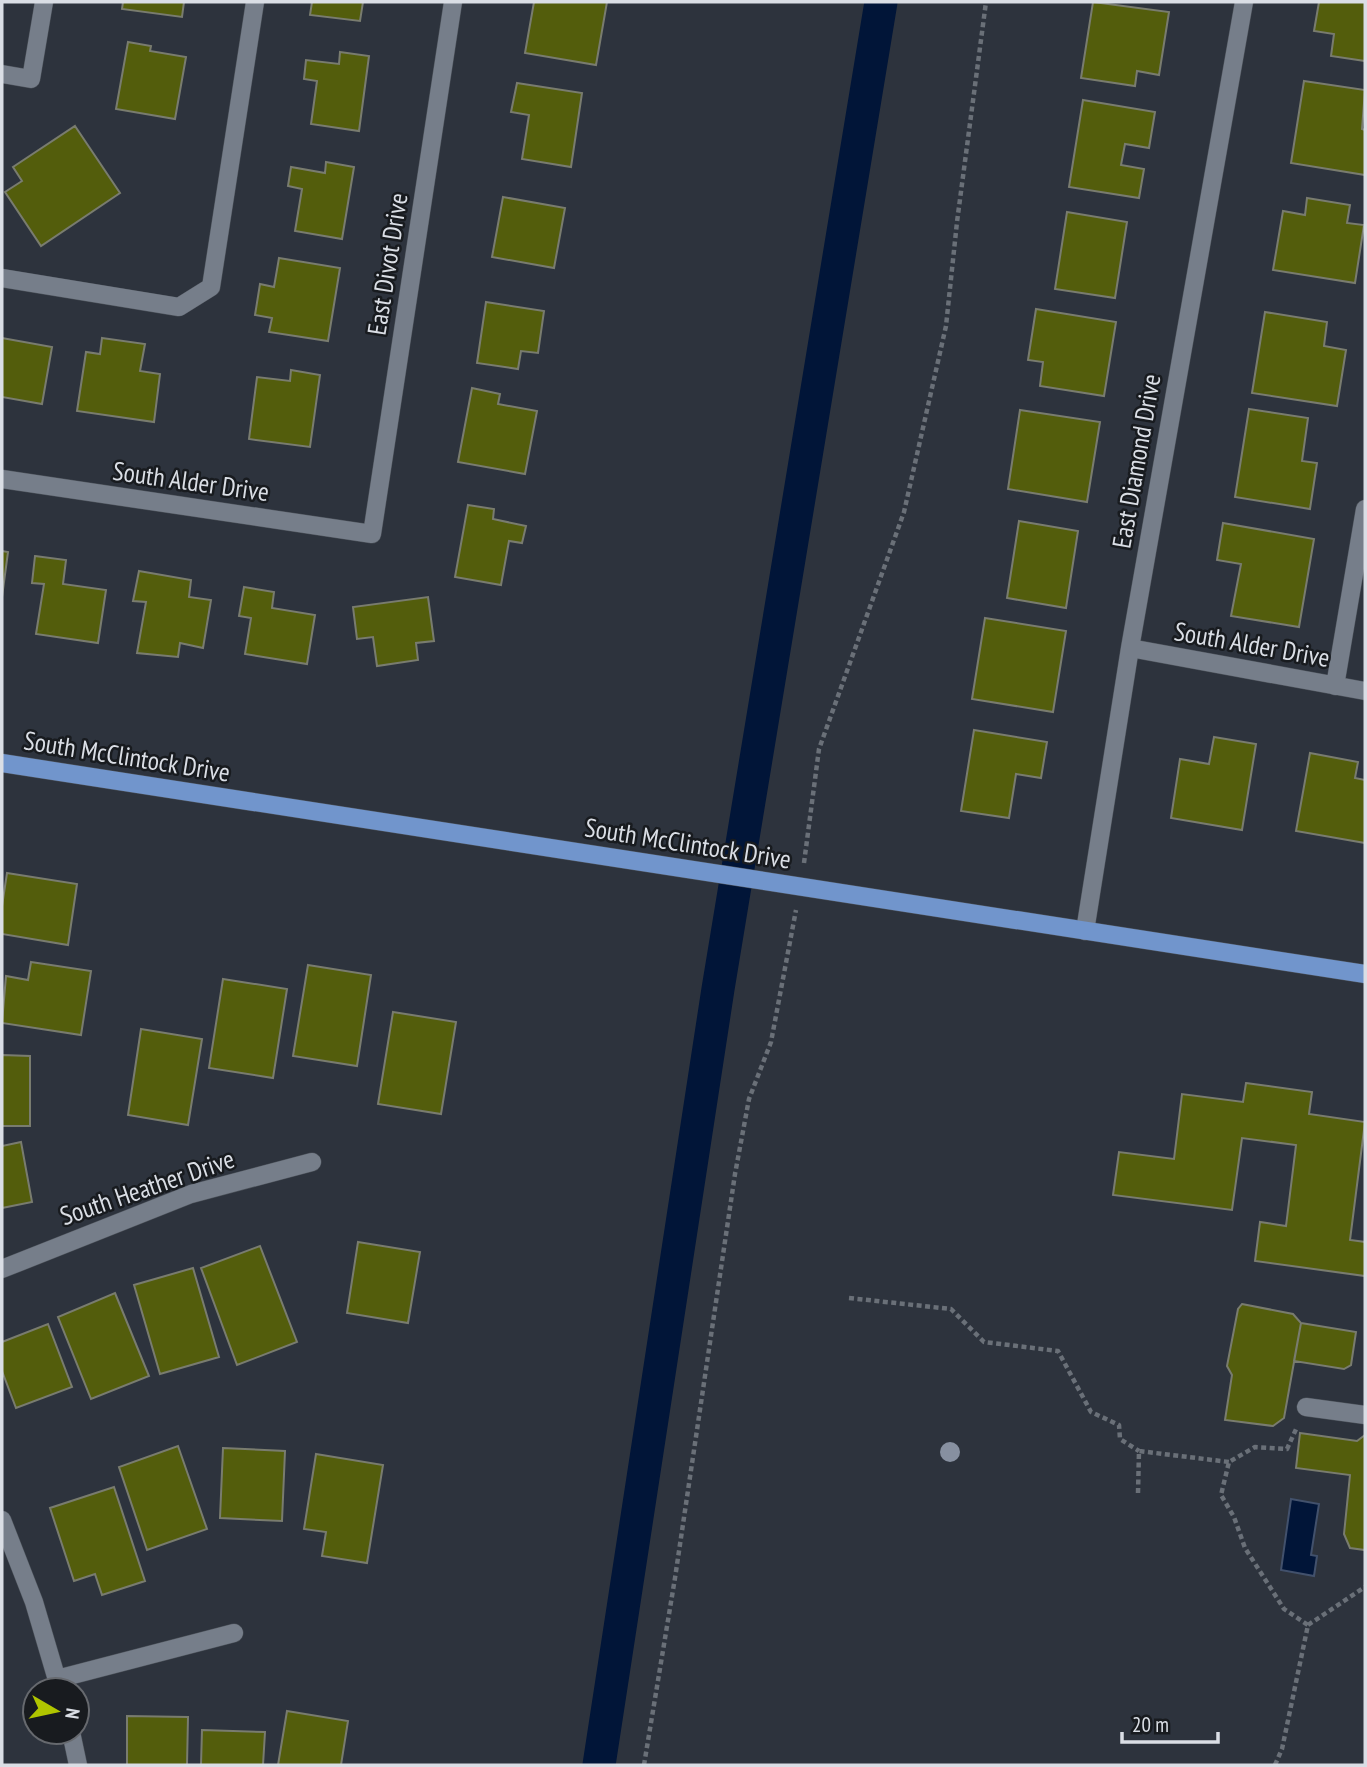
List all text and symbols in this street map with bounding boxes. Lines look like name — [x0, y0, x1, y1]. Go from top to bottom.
street label: East Divot Drive — [359, 191, 415, 337]
street label: East Diamond Drive — [1104, 371, 1168, 551]
street label: South Alder Drive — [111, 454, 271, 508]
street label: South Alder Drive — [1172, 614, 1332, 674]
street label: South McClintock Drive — [22, 723, 232, 789]
street label: South McClintock Drive — [583, 810, 793, 876]
street label: South Heather Drive — [56, 1142, 238, 1232]
north arrow — [21, 1676, 91, 1746]
scale bar — [1122, 1700, 1218, 1744]
text: N — [60, 1707, 85, 1721]
text: 20 m — [1132, 1711, 1169, 1738]

